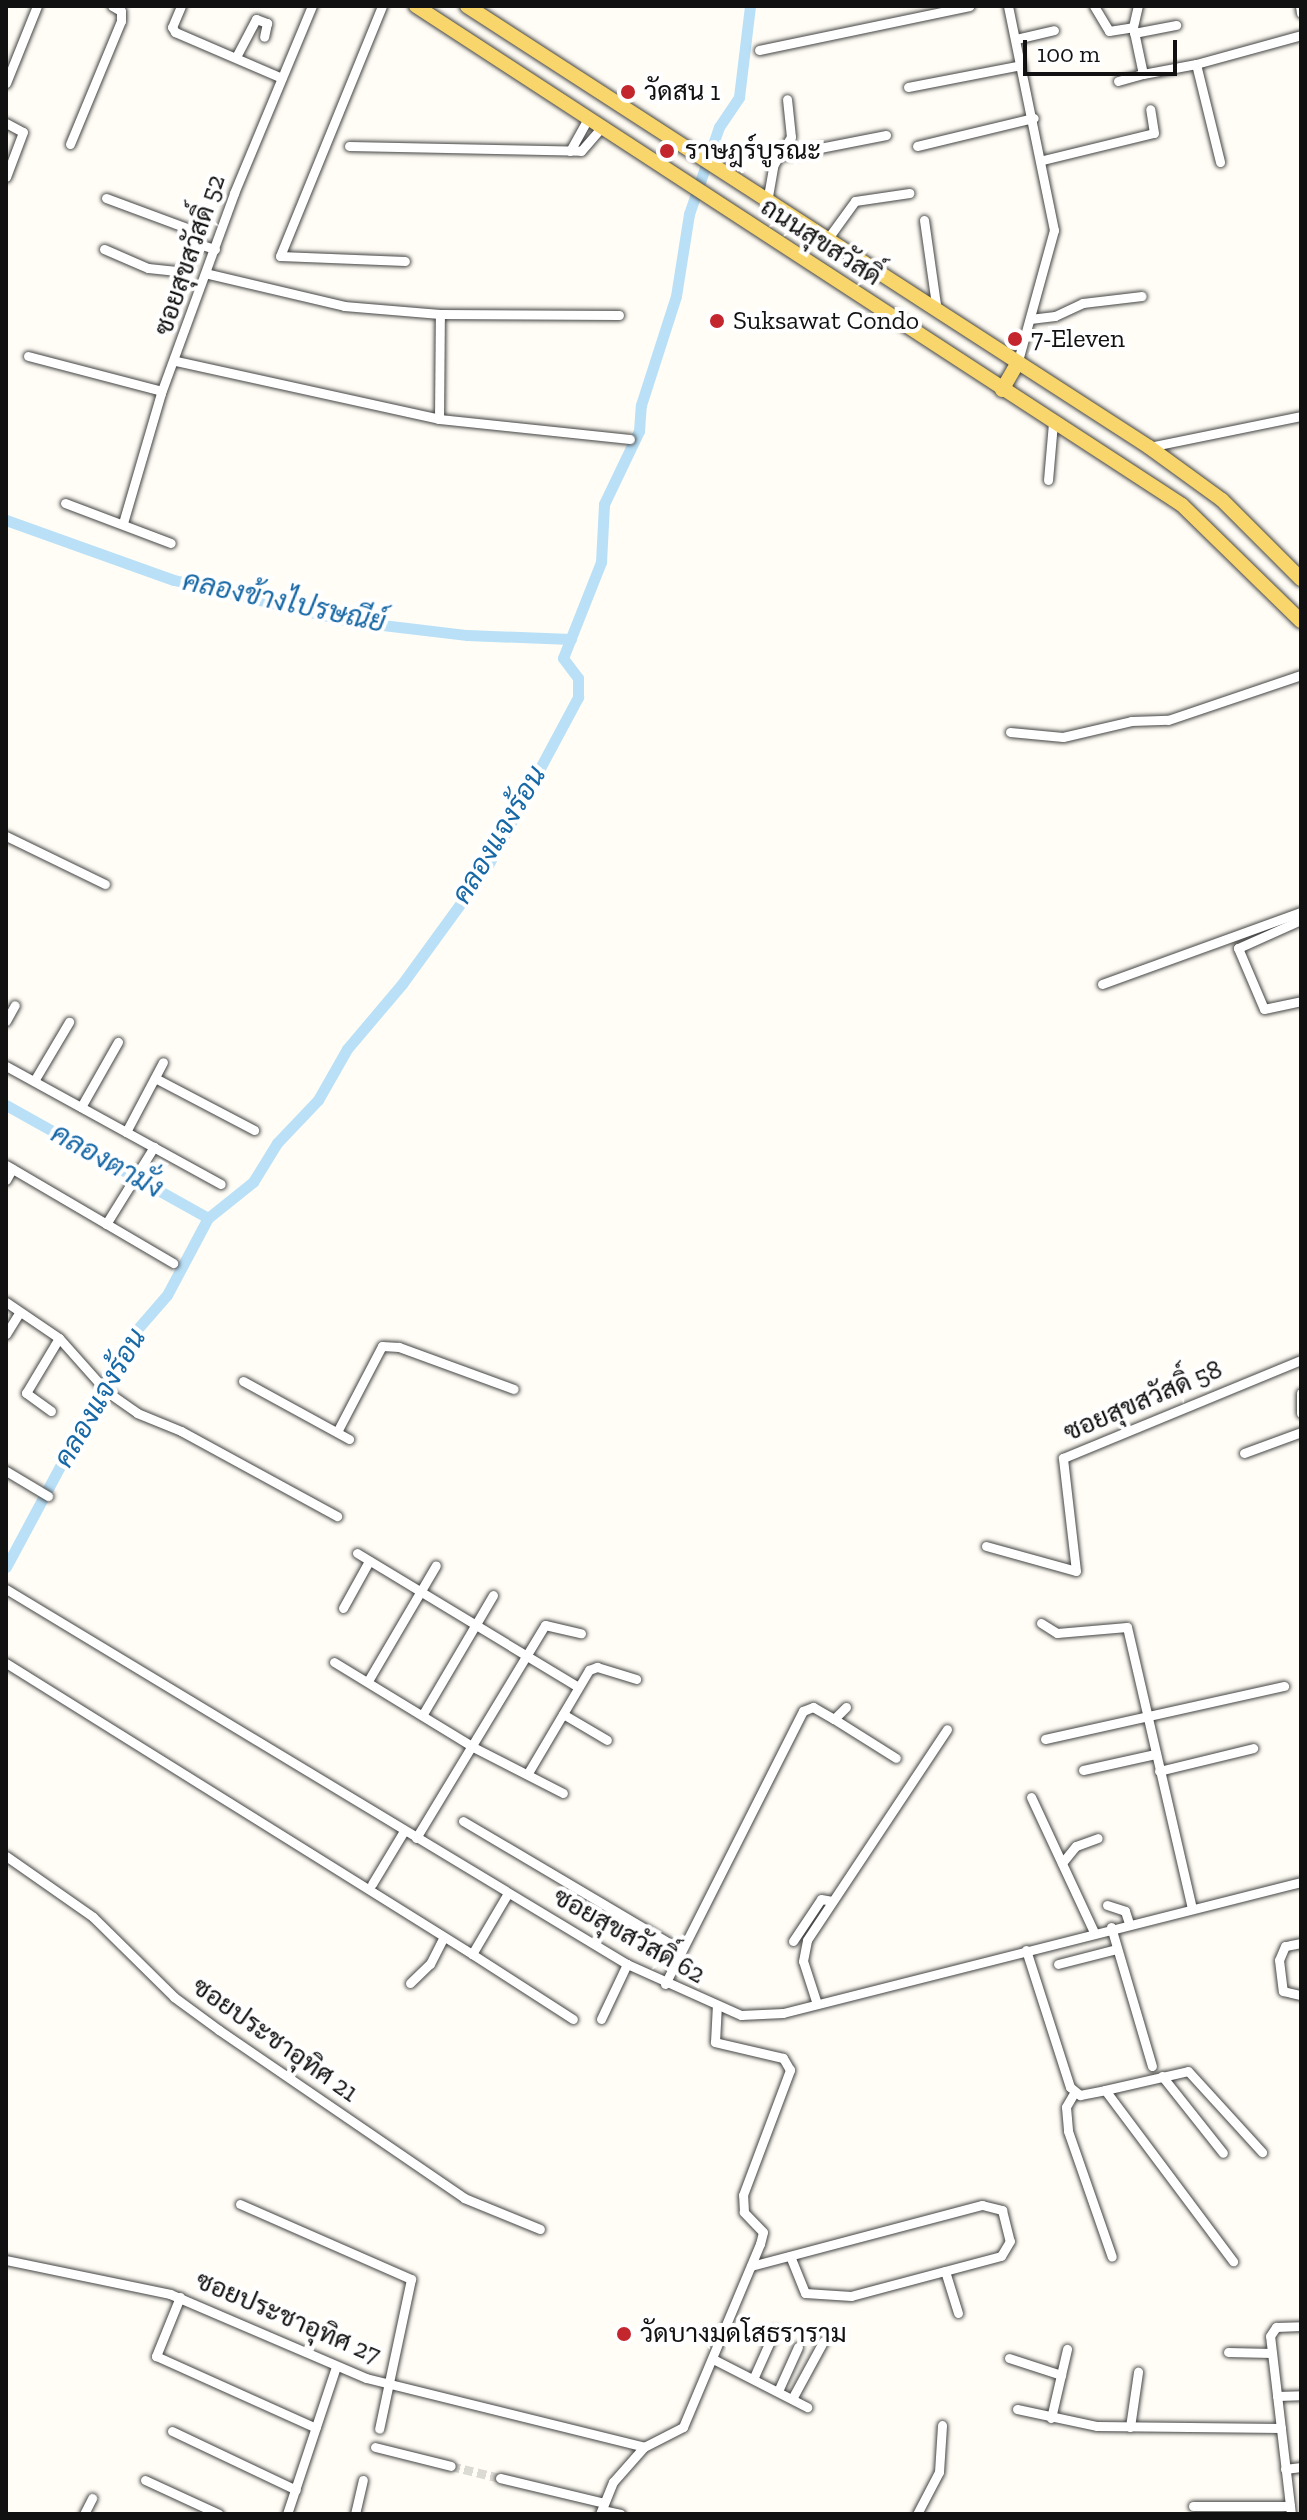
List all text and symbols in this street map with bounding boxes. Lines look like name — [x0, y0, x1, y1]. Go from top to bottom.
scale bar — [1027, 24, 1181, 74]
text: 100 m — [1037, 39, 1100, 68]
place label: วัดสน 1 — [644, 76, 720, 108]
marker: วัดสน 1 — [619, 83, 637, 101]
place label: ราษฎร์บูรณะ — [685, 135, 821, 167]
marker: ราษฎร์บูรณะ — [656, 140, 678, 162]
street label: ซอยสุขสวัสดิ์ 52 — [148, 170, 232, 340]
street label: ถนนสุขสวัสดิ์ — [755, 191, 887, 293]
place label: Suksawat Condo — [733, 305, 919, 337]
marker: Suksawat Condo — [708, 312, 726, 330]
place label: 7-Eleven — [1031, 323, 1125, 355]
marker: 7-Eleven — [1006, 330, 1024, 348]
water label: คลองข้างไปรษณีย์ — [180, 564, 388, 640]
water label: คลองแจงร้อน — [445, 760, 553, 910]
water label: คลองตามั่ง — [45, 1117, 169, 1205]
water label: คลองแจงร้อน — [47, 1323, 153, 1473]
street label: ซอยสุขสวัสดิ์ 58 — [1059, 1354, 1227, 1448]
street label: ซอยสุขสวัสดิ์ 62 — [548, 1881, 710, 1991]
street label: ซอยประชาอุทิศ 21 — [186, 1971, 364, 2109]
street label: ซอยประชาอุทิศ 27 — [191, 2265, 385, 2371]
place label: วัดบางมดโสธราราม — [640, 2318, 847, 2350]
marker: วัดบางมดโสธราราม — [615, 2325, 633, 2343]

